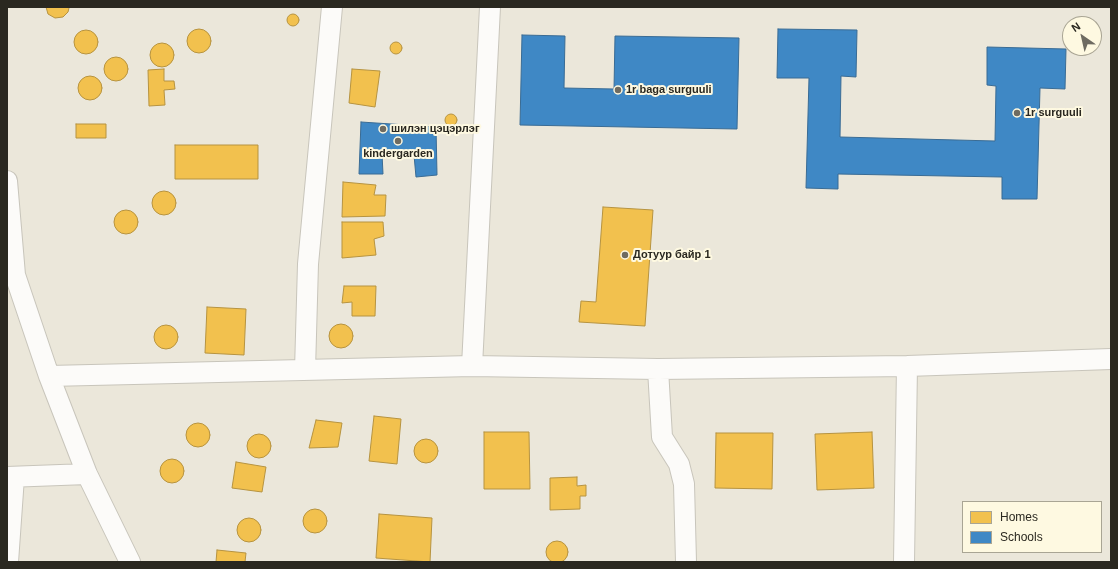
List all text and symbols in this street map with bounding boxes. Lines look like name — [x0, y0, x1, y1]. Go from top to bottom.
north arrow — [1062, 16, 1102, 56]
text: N — [1069, 20, 1082, 34]
place label: 1r baga surguuli — [626, 83, 712, 97]
marker: 1r baga surguuli — [613, 85, 623, 95]
place label: 1r surguuli — [1025, 106, 1082, 120]
marker: 1r surguuli — [1012, 108, 1022, 118]
place label: шилэн цэцэрлэг — [391, 122, 479, 136]
marker: шилэн цэцэрлэг — [378, 124, 388, 134]
marker: kindergarden — [393, 136, 403, 146]
place label: kindergarden — [363, 147, 433, 161]
place label: Дотуур байр 1 — [633, 248, 711, 262]
marker: Дотуур байр 1 — [620, 250, 630, 260]
legend — [962, 501, 1102, 553]
text: Homes — [1000, 510, 1038, 524]
text: Schools — [1000, 530, 1043, 544]

